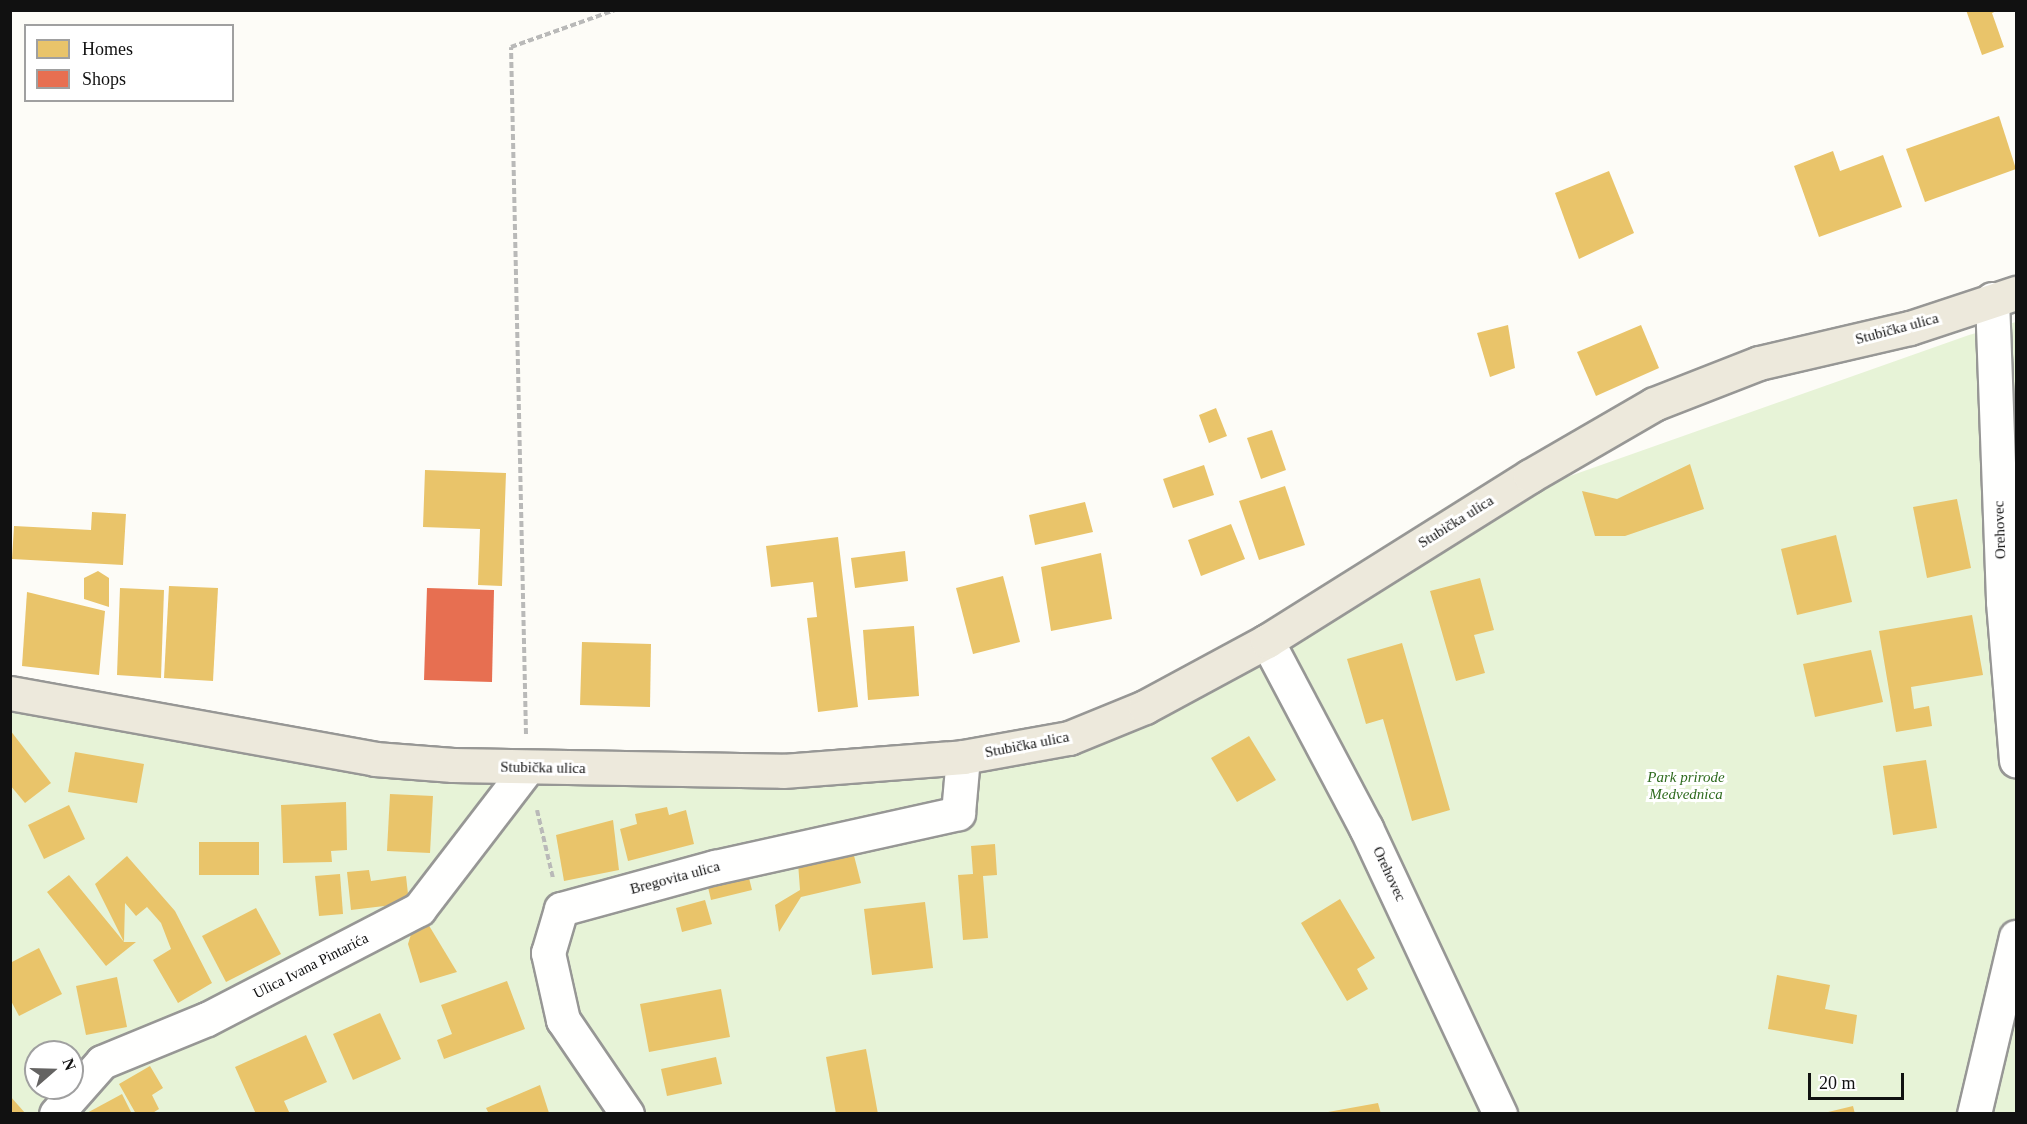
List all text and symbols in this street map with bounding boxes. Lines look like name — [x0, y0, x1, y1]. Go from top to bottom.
legend — [24, 24, 234, 102]
text: Homes — [82, 39, 133, 59]
text: Shops — [82, 69, 126, 89]
street label: Stubička ulica — [1853, 309, 1941, 349]
street label: Stubička ulica — [1415, 492, 1497, 552]
street label: Orehovec — [1990, 501, 2010, 559]
street label: Stubička ulica — [983, 728, 1071, 762]
street label: Stubička ulica — [500, 758, 586, 778]
park label: Park prirode Medvednica — [1647, 768, 1725, 803]
street label: Orehovec — [1369, 844, 1409, 904]
street label: Bregovita ulica — [628, 857, 722, 899]
street label: Ulica Ivana Pintarića — [251, 929, 371, 1003]
north arrow — [24, 1040, 84, 1100]
text: N — [60, 1056, 79, 1073]
scale bar — [1811, 1061, 1907, 1099]
text: 20 m — [1819, 1073, 1856, 1093]

